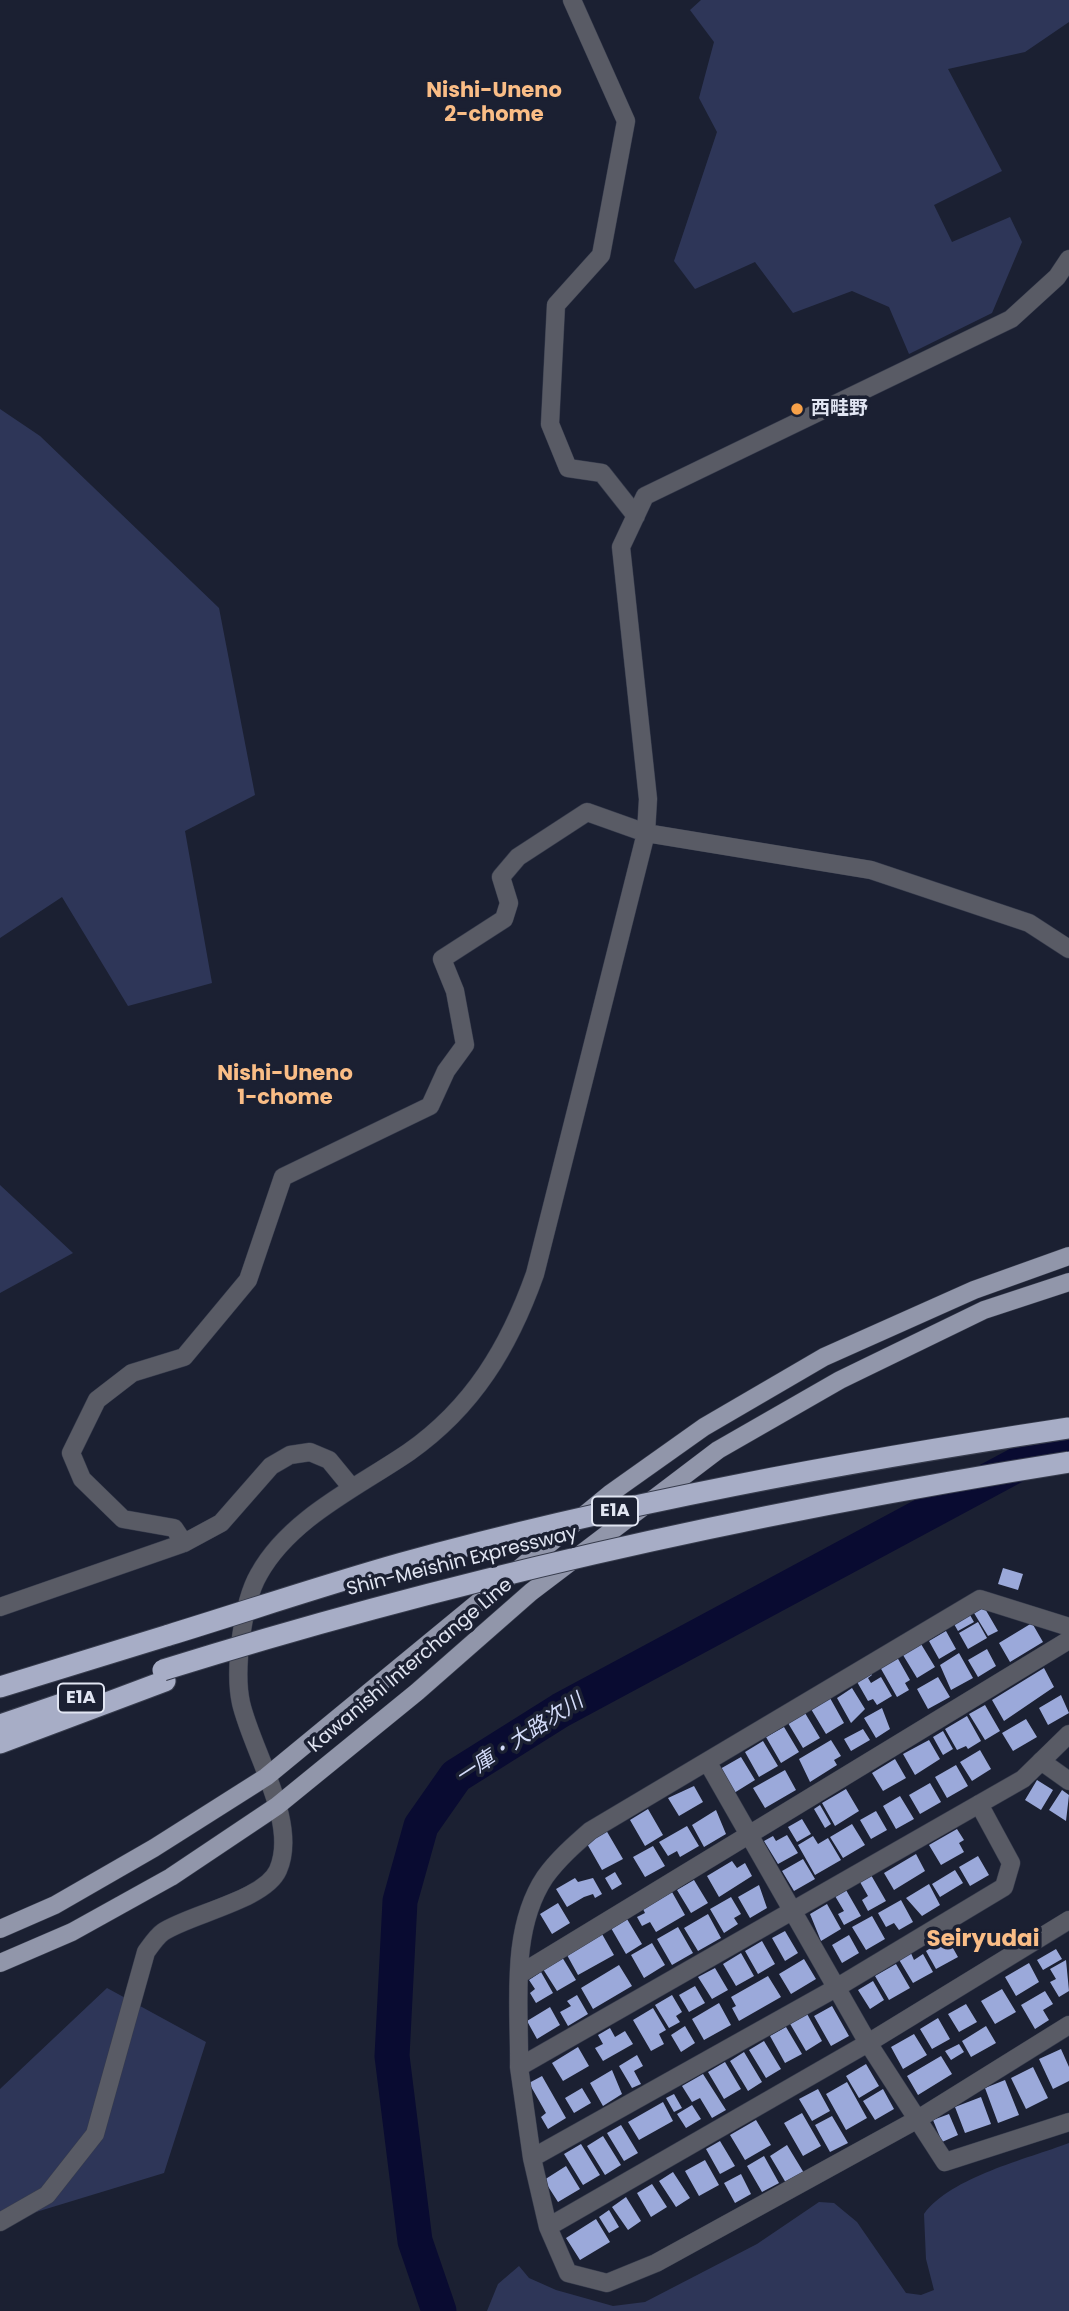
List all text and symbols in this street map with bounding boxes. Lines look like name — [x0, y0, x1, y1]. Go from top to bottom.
district label: Nishi-Uneno 2-chome — [426, 79, 562, 129]
place label: 西畦野 — [811, 398, 868, 420]
marker: 西畦野 — [789, 401, 805, 417]
district label: Nishi-Uneno 1-chome — [217, 1062, 353, 1112]
road number: E1A — [592, 1496, 638, 1526]
street label: Shin-Meishin Expressway — [344, 1522, 580, 1602]
street label: Kawanishi Interchange Line — [304, 1574, 518, 1758]
road number: E1A — [58, 1684, 104, 1713]
water label: 一庫・大路次川 — [451, 1689, 589, 1791]
district label: Seiryudai — [927, 1926, 1039, 1954]

